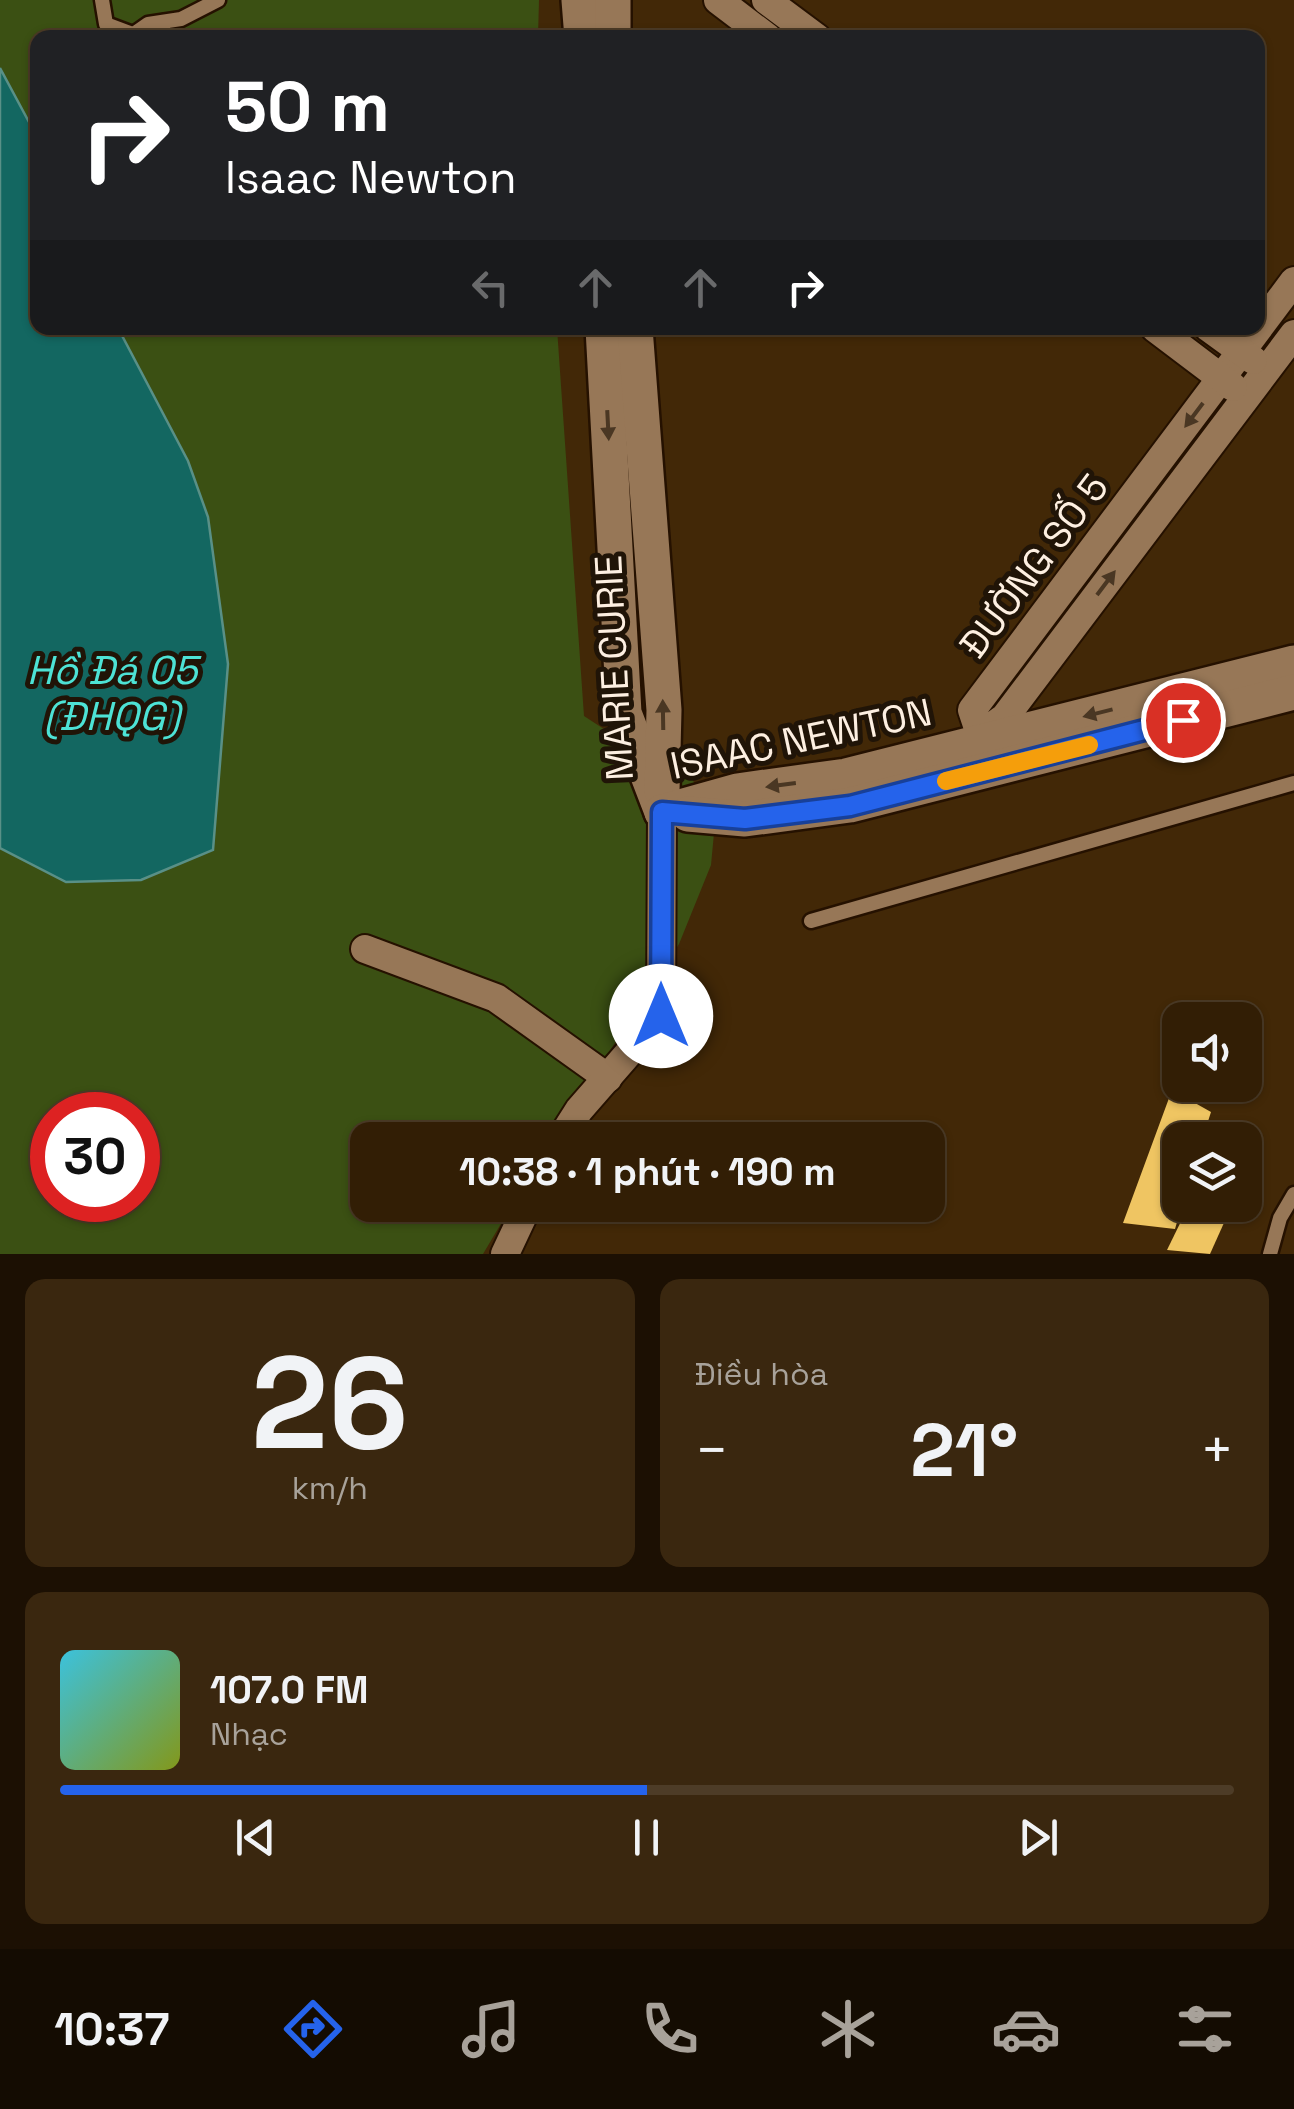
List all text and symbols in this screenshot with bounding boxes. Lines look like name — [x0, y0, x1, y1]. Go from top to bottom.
text: 50 m — [225, 62, 390, 151]
icon: right — [60, 70, 190, 200]
text: Isaac Newton — [225, 149, 517, 206]
icon: left — [463, 260, 518, 315]
icon: ahead — [568, 260, 623, 315]
icon: ahead — [673, 260, 728, 315]
icon: right — [778, 260, 833, 315]
one-way arrow — [1184, 402, 1204, 428]
one-way arrow — [600, 409, 616, 441]
street label: ĐƯỜNG SỐ 5 — [949, 465, 1119, 667]
street label: MARIE CURIE — [584, 554, 644, 782]
one-way arrow — [1095, 570, 1116, 596]
water label: Hồ Đá 05 (ĐHQG) — [27, 645, 202, 742]
pin — [1141, 678, 1226, 763]
street label: ISAAC NEWTON — [666, 688, 936, 790]
icon: arrive — [1156, 693, 1211, 748]
one-way arrow — [655, 698, 671, 730]
one-way arrow — [1082, 705, 1113, 721]
one-way arrow — [765, 778, 797, 794]
position arrow — [609, 964, 713, 1068]
map controls — [1162, 1002, 1262, 1222]
button: sound — [1162, 1002, 1262, 1102]
speed limit sign: 30 — [30, 1092, 160, 1222]
button: layers — [1162, 1122, 1262, 1222]
text: 10:38 · 1 phút · 190 m — [459, 1148, 836, 1196]
text: 26 — [251, 1320, 409, 1486]
text: Điều hòa — [695, 1354, 828, 1394]
text: 21° — [910, 1402, 1018, 1498]
text: − — [695, 1415, 729, 1485]
text: + — [1200, 1415, 1234, 1485]
text: km/h — [292, 1468, 368, 1508]
text: 107.0 FM — [210, 1666, 368, 1714]
text: Nhạc — [210, 1714, 288, 1754]
icon: previous — [228, 1810, 283, 1865]
icon: pause — [619, 1810, 674, 1865]
icon: next — [1011, 1810, 1066, 1865]
icon: directions — [278, 1994, 348, 2064]
icon: music — [456, 1994, 526, 2064]
icon: phone — [635, 1994, 705, 2064]
icon: climate — [813, 1994, 883, 2064]
icon: car — [991, 1994, 1061, 2064]
icon: filters — [1170, 1994, 1240, 2064]
text: 10:37 — [54, 2001, 169, 2058]

